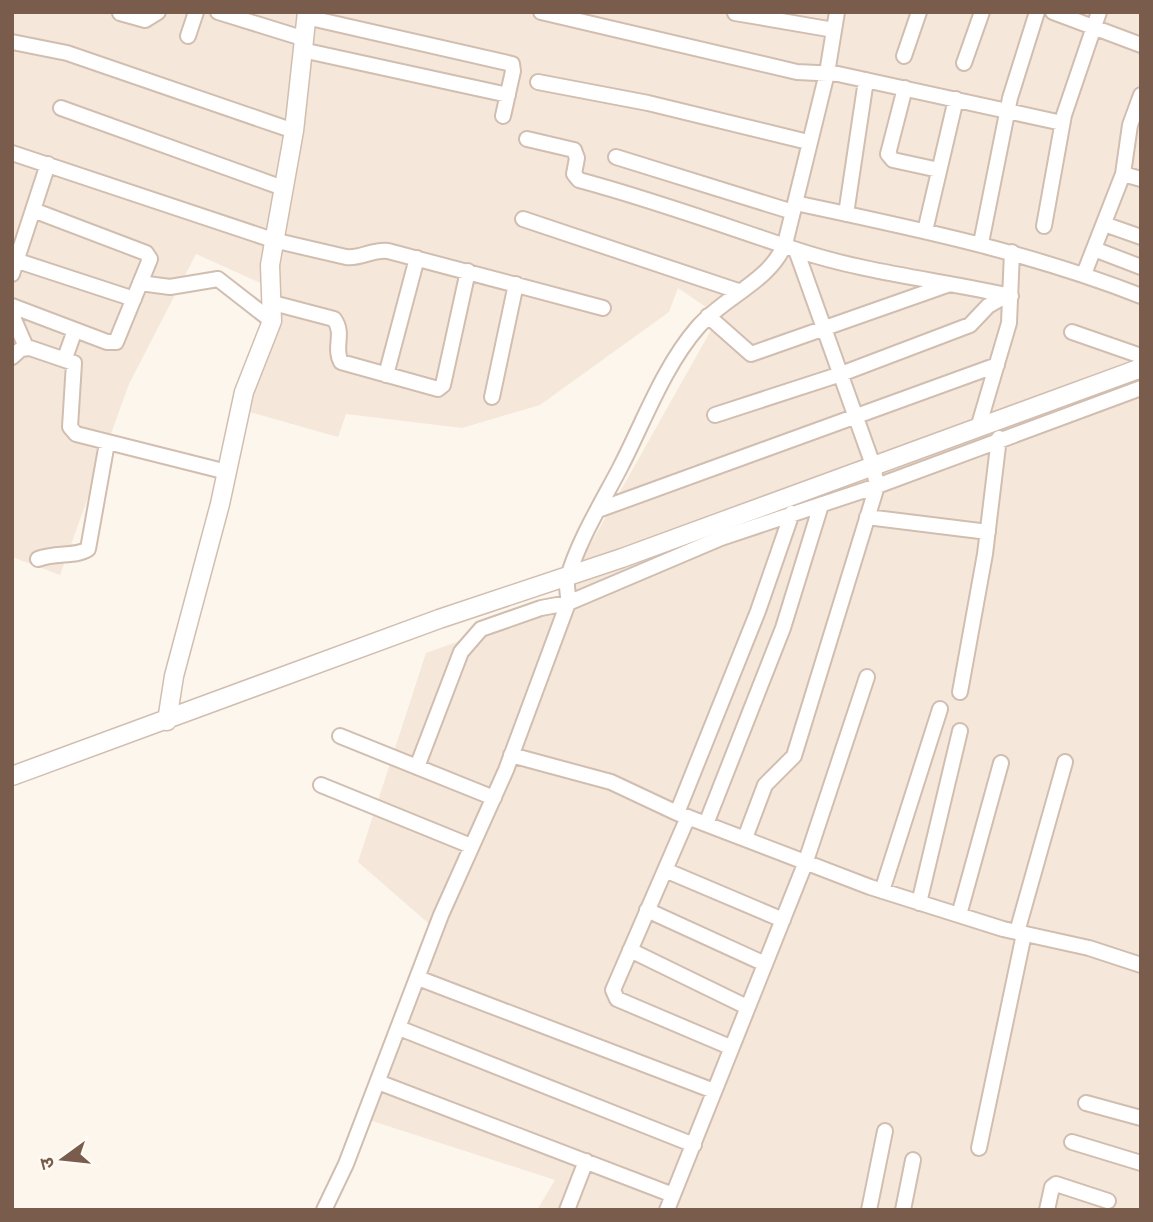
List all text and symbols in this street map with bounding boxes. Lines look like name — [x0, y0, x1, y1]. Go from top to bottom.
north arrow — [28, 1124, 98, 1194]
text: उ — [34, 1154, 60, 1172]

